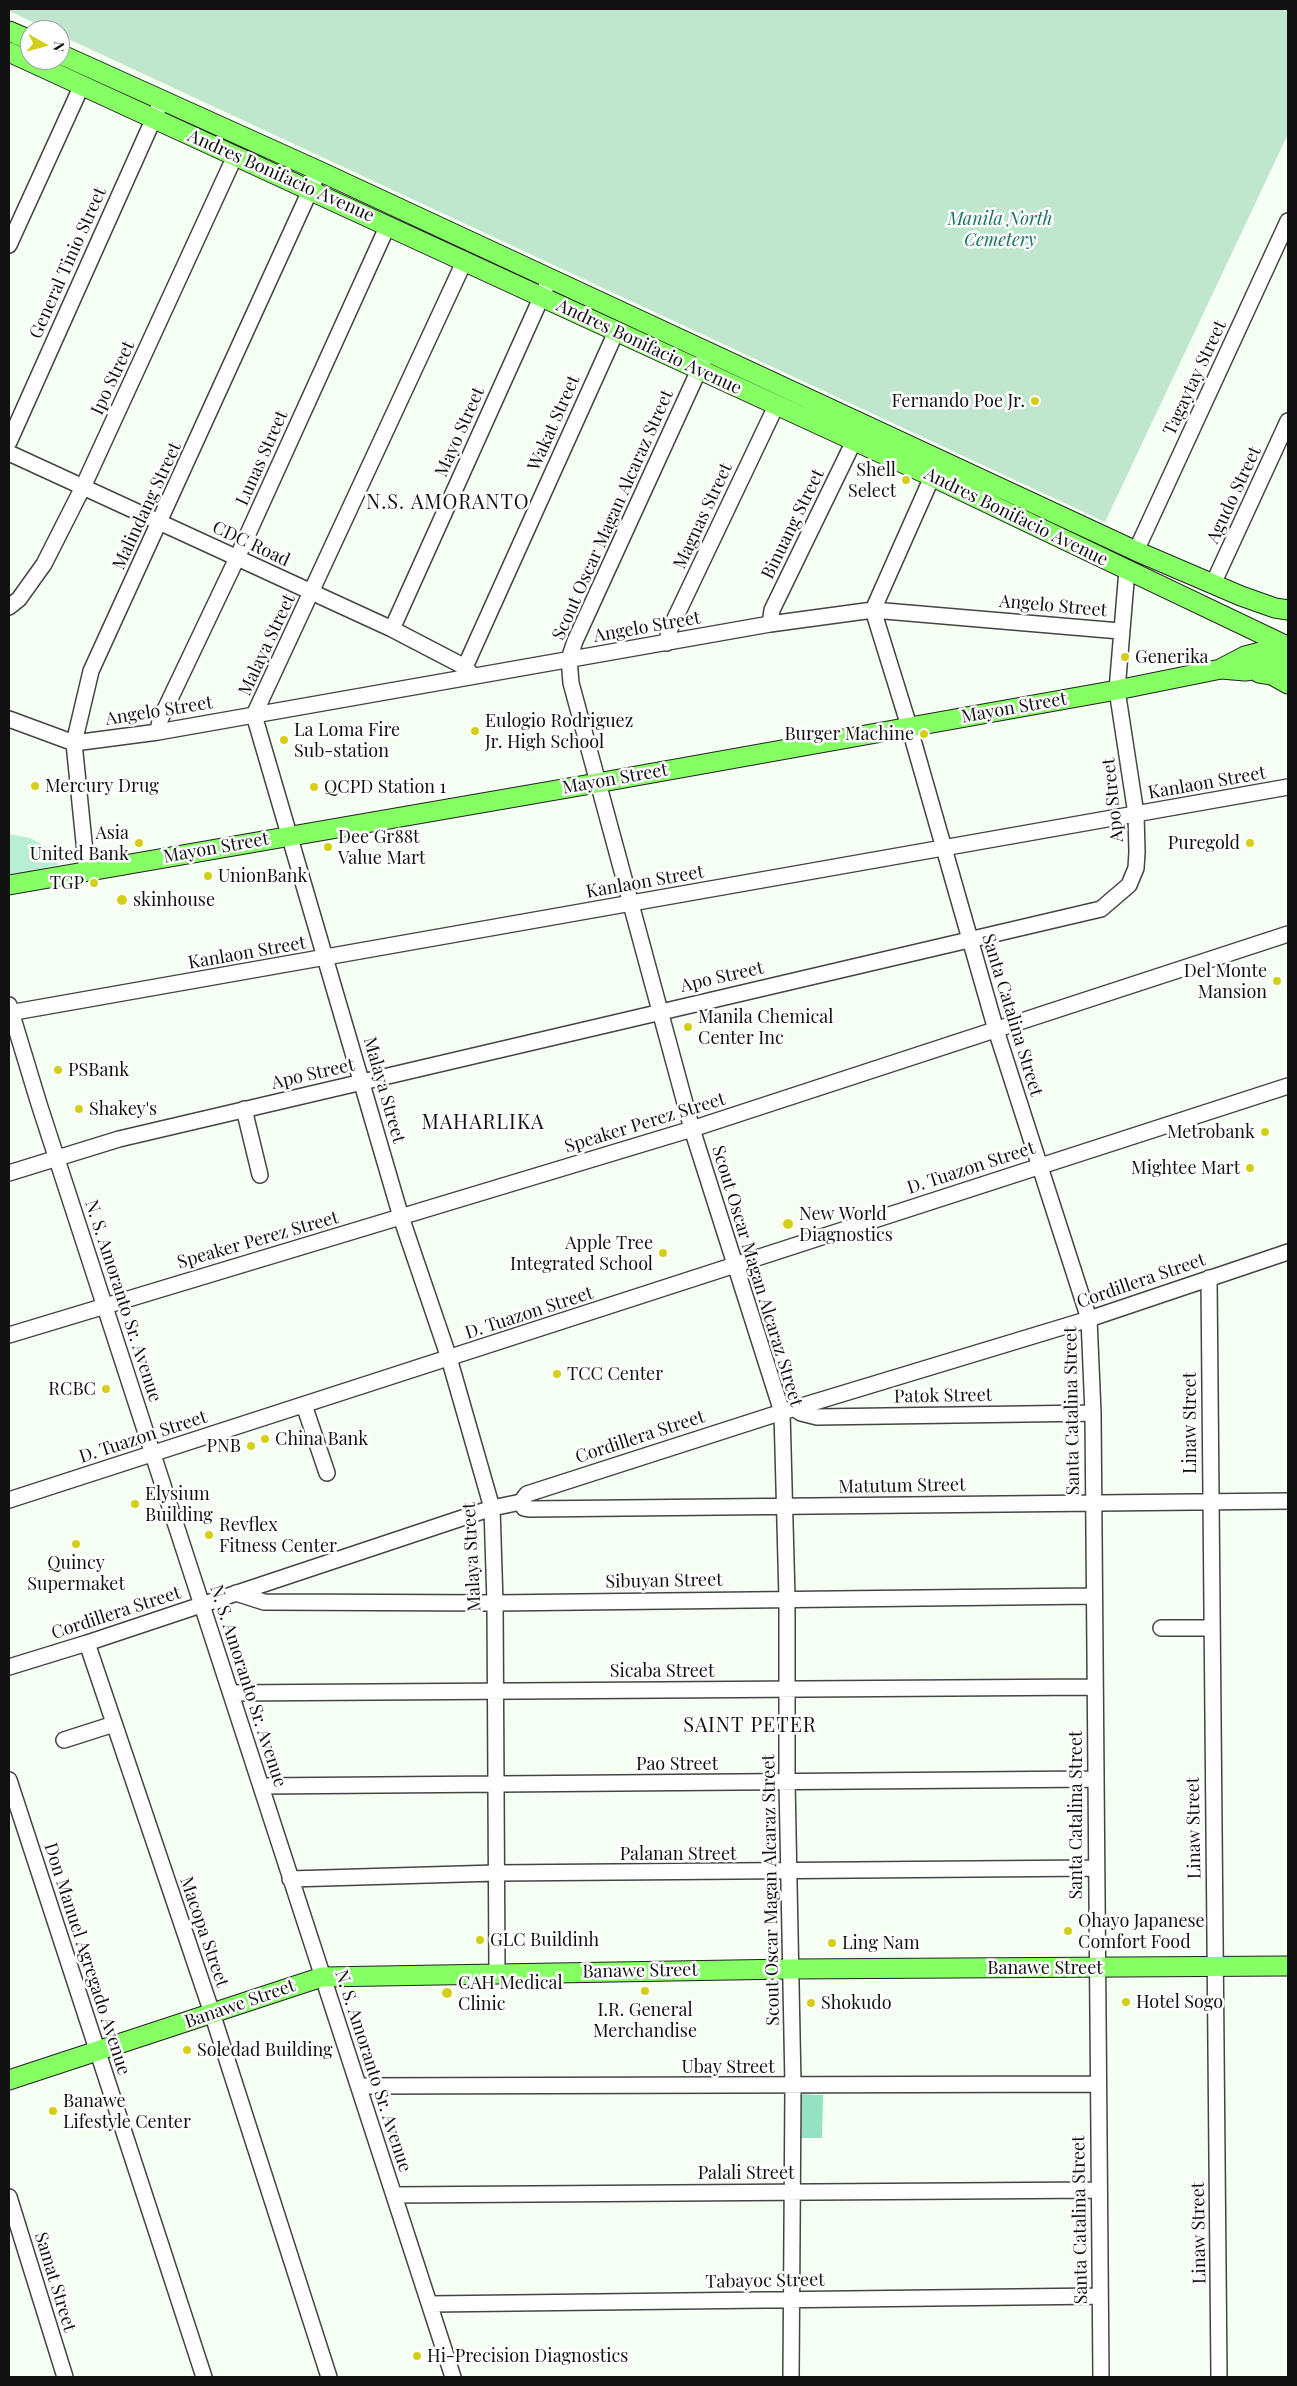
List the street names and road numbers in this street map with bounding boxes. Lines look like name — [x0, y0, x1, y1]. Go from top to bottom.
street label: Andres Bonifacio Avenue — [185, 125, 377, 227]
street label: General Tinio Street — [25, 184, 111, 342]
street label: Andres Bonifacio Avenue — [553, 295, 745, 399]
street label: Tagaytay Street — [1159, 317, 1231, 439]
street label: Ipo Street — [87, 338, 139, 418]
street label: Wakat Street — [523, 372, 585, 474]
street label: Mayo Street — [431, 384, 489, 480]
street label: Scout Oscar Magan Alcaraz Street — [548, 387, 678, 643]
street label: Lunas Street — [231, 407, 293, 509]
street label: Malindang Street — [108, 439, 186, 573]
street label: Agudo Street — [1202, 443, 1266, 547]
street label: Magnas Street — [669, 459, 737, 573]
street label: Andres Bonifacio Avenue — [921, 463, 1111, 571]
street label: Binuang Street — [757, 466, 829, 582]
street label: CDC Road — [209, 517, 293, 571]
street label: Malaya Street — [234, 591, 300, 699]
street label: Angelo Street — [998, 591, 1108, 621]
street label: Angelo Street — [592, 607, 702, 647]
street label: Mayon Street — [960, 688, 1068, 728]
street label: Angelo Street — [104, 692, 214, 730]
street label: Apo Street — [1098, 757, 1128, 843]
street label: Mayon Street — [561, 759, 669, 799]
street label: Kanlaon Street — [1147, 762, 1267, 804]
street label: Mayon Street — [162, 828, 270, 868]
street label: Kanlaon Street — [585, 861, 705, 903]
street label: Santa Catalina Street — [977, 931, 1047, 1099]
street label: Kanlaon Street — [187, 932, 307, 974]
street label: Apo Street — [678, 957, 766, 997]
street label: Malaya Street — [359, 1034, 409, 1146]
street label: Apo Street — [269, 1054, 357, 1094]
street label: Speaker Perez Street — [562, 1088, 728, 1158]
street label: D. Tuazon Street — [904, 1137, 1038, 1199]
street label: Scout Oscar Magan Alcaraz Street — [707, 1143, 807, 1409]
street label: N. S. Amoranto Sr. Avenue — [80, 1197, 166, 1405]
street label: Speaker Perez Street — [175, 1207, 341, 1273]
street label: Cordillera Street — [1074, 1249, 1208, 1313]
street label: D. Tuazon Street — [462, 1282, 596, 1344]
street label: Santa Catalina Street — [1060, 1326, 1084, 1496]
street label: Linaw Street — [1179, 1372, 1201, 1474]
street label: Patok Street — [894, 1384, 992, 1408]
street label: D. Tuazon Street — [76, 1406, 210, 1468]
street label: Cordillera Street — [573, 1406, 707, 1468]
street label: Matutum Street — [838, 1474, 966, 1498]
street label: Malaya Street — [458, 1502, 486, 1612]
street label: Sibuyan Street — [605, 1569, 723, 1593]
street label: Cordillera Street — [49, 1582, 183, 1644]
street label: N. S. Amoranto Sr. Avenue — [205, 1582, 291, 1790]
street label: Sicaba Street — [610, 1660, 714, 1682]
street label: Santa Catalina Street — [1065, 1731, 1087, 1899]
street label: Pao Street — [636, 1753, 718, 1775]
street label: Scout Oscar Magan Alcaraz Street — [758, 1754, 784, 2026]
street label: Linaw Street — [1182, 1777, 1206, 1879]
street label: Don Manuel Agregado Avenue — [39, 1840, 135, 2078]
street label: Palanan Street — [620, 1843, 736, 1865]
street label: Macopa Street — [175, 1874, 233, 1990]
street label: Banawe Street — [987, 1957, 1103, 1979]
street label: Banawe Street — [582, 1959, 698, 1983]
street label: N. S. Amoranto Sr. Avenue — [330, 1967, 416, 2175]
street label: Banawe Street — [182, 1975, 298, 2033]
street label: Ubay Street — [681, 2056, 775, 2078]
street label: Santa Catalina Street — [1068, 2135, 1092, 2305]
street label: Palali Street — [698, 2162, 794, 2184]
street label: Linaw Street — [1187, 2182, 1211, 2284]
street label: Samat Street — [30, 2230, 80, 2334]
street label: Tabayoc Street — [705, 2269, 825, 2293]

